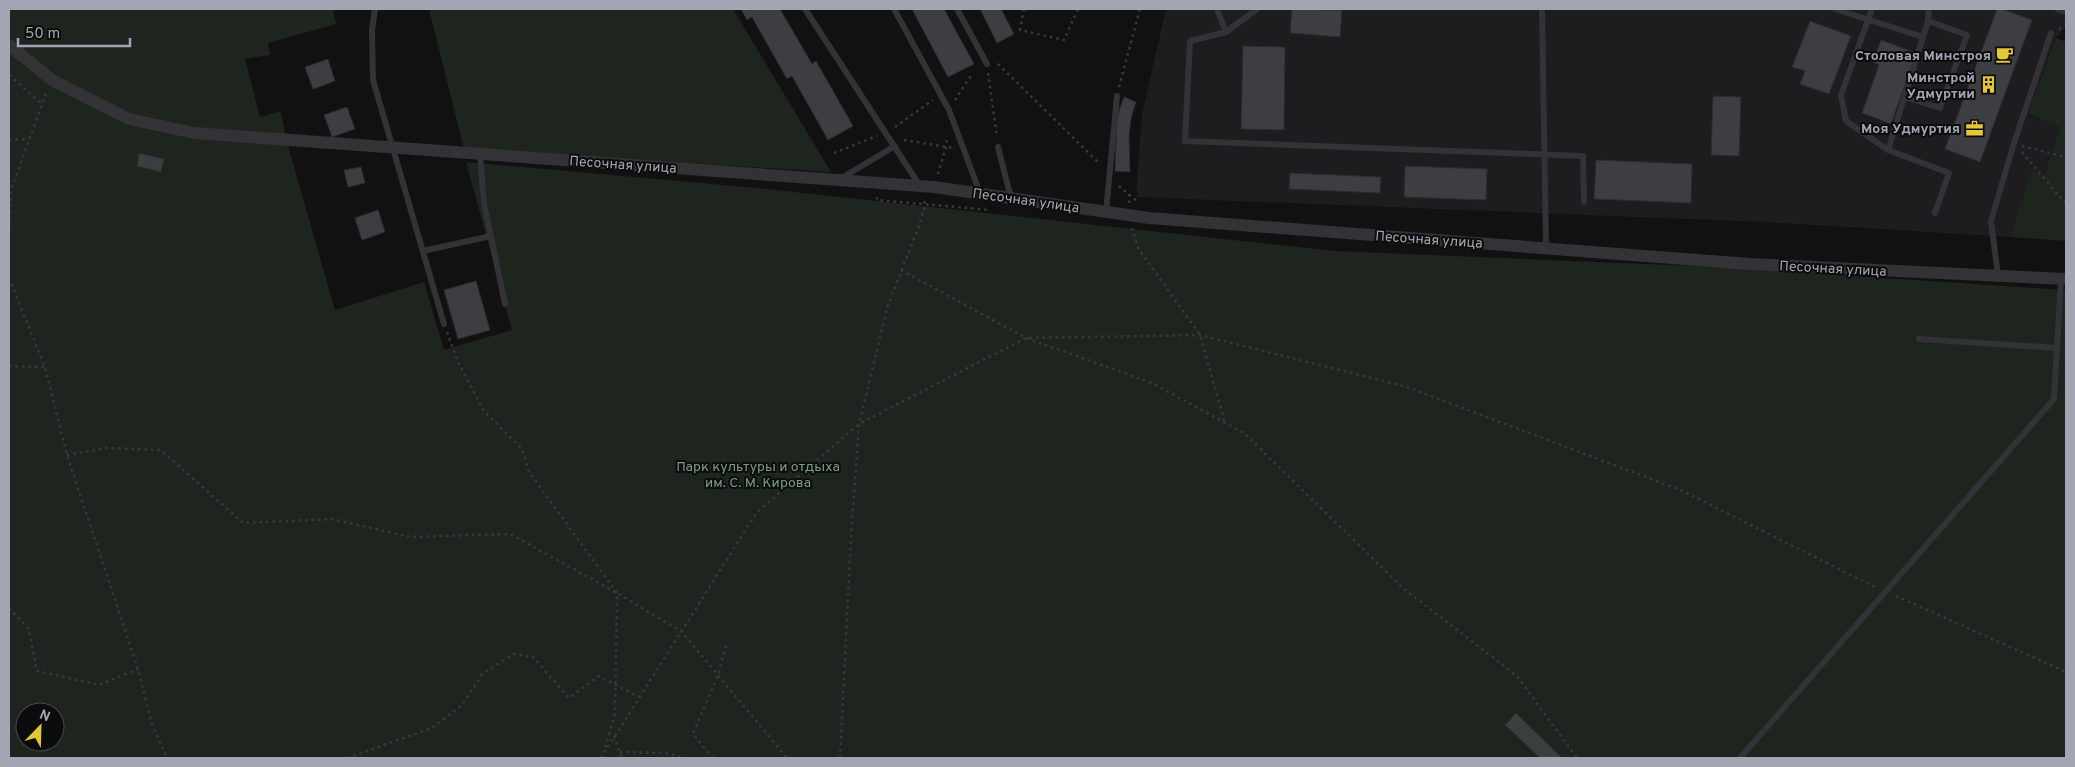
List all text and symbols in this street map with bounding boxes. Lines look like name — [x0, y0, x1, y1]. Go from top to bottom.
scale bar — [18, 15, 130, 47]
text: 50 m — [25, 25, 60, 44]
cafe icon: Столовая Минстроя — [1995, 45, 2015, 65]
place label: Столовая Минстроя — [1855, 48, 1991, 65]
place label: Минстрой Удмуртии — [1906, 70, 1975, 103]
building icon: Минстрой Удмуртии — [1979, 75, 1999, 95]
office icon: Моя Удмуртия — [1964, 118, 1984, 138]
place label: Моя Удмуртия — [1861, 121, 1960, 138]
street label: Песочная улица — [569, 153, 677, 178]
street label: Песочная улица — [971, 186, 1080, 217]
street label: Песочная улица — [1375, 228, 1483, 253]
street label: Песочная улица — [1779, 258, 1887, 281]
park label: Парк культуры и отдыха им. С. М. Кирова — [676, 459, 840, 492]
north arrow — [15, 702, 65, 752]
text: N — [37, 707, 52, 726]

